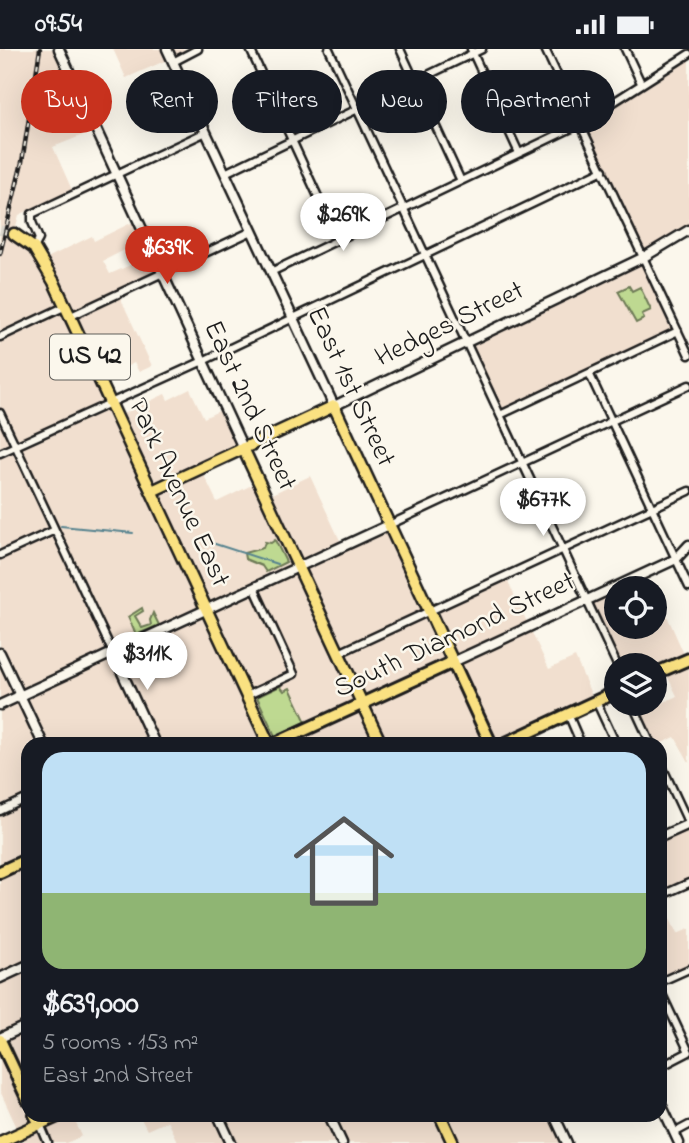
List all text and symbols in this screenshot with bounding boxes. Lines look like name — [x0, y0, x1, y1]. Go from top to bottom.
text: 09:54 — [35, 6, 82, 44]
chip: Buy — [21, 70, 112, 133]
chip: Rent — [126, 70, 218, 133]
chip: Filters — [232, 70, 342, 133]
chip: New — [356, 70, 447, 133]
chip: Apartment — [461, 70, 615, 133]
pin: $269K — [294, 193, 392, 253]
text: $269K — [316, 199, 370, 232]
pin: $639K — [118, 226, 216, 286]
text: $639K — [141, 232, 193, 265]
street label: Hedges Street — [368, 271, 532, 379]
street label: East 1st Street — [295, 300, 405, 474]
street label: East 2nd Street — [192, 314, 306, 498]
road number: US 42 — [50, 335, 130, 379]
street label: Park Avenue East — [116, 392, 240, 594]
pin: $677K — [494, 479, 592, 538]
text: $677K — [516, 484, 570, 517]
street label: South Diamond Street — [327, 562, 583, 710]
map controls — [604, 576, 667, 716]
button: locate — [604, 576, 667, 639]
pin: $311K — [98, 633, 196, 692]
text: $311K — [122, 638, 172, 671]
button: layers — [604, 653, 667, 716]
icon: home — [281, 798, 407, 924]
text: $639,000 — [42, 983, 139, 1027]
text: 5 rooms · 153 m² — [42, 1027, 198, 1060]
text: East 2nd Street — [42, 1060, 193, 1093]

